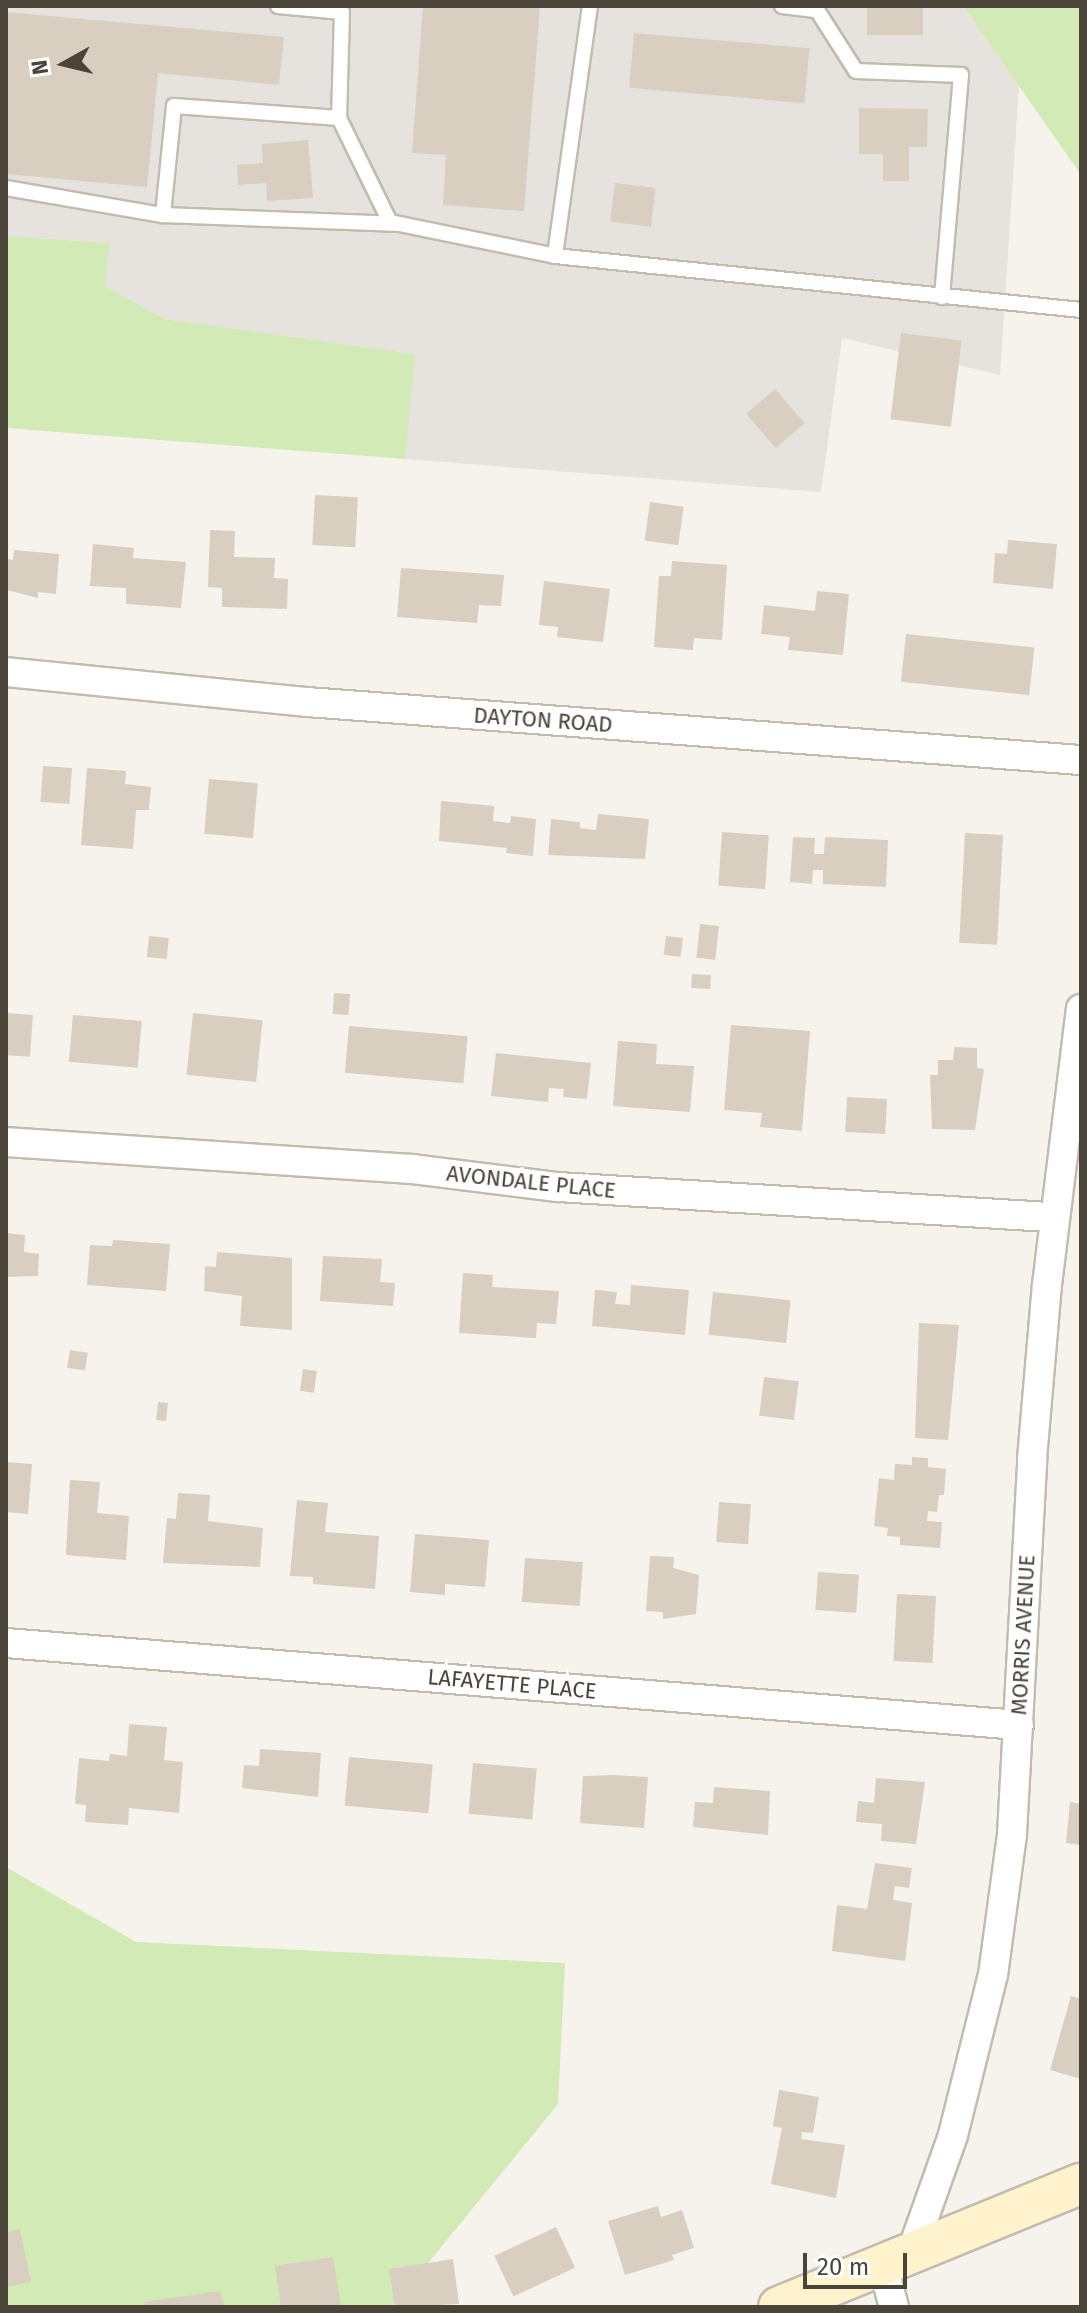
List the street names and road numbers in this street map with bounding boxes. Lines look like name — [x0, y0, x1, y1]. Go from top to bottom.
street label: DAYTON ROAD — [473, 702, 613, 738]
street label: AVONDALE PLACE — [445, 1160, 617, 1204]
street label: MORRIS AVENUE — [1006, 1554, 1040, 1716]
street label: LAFAYETTE PLACE — [427, 1663, 597, 1705]

